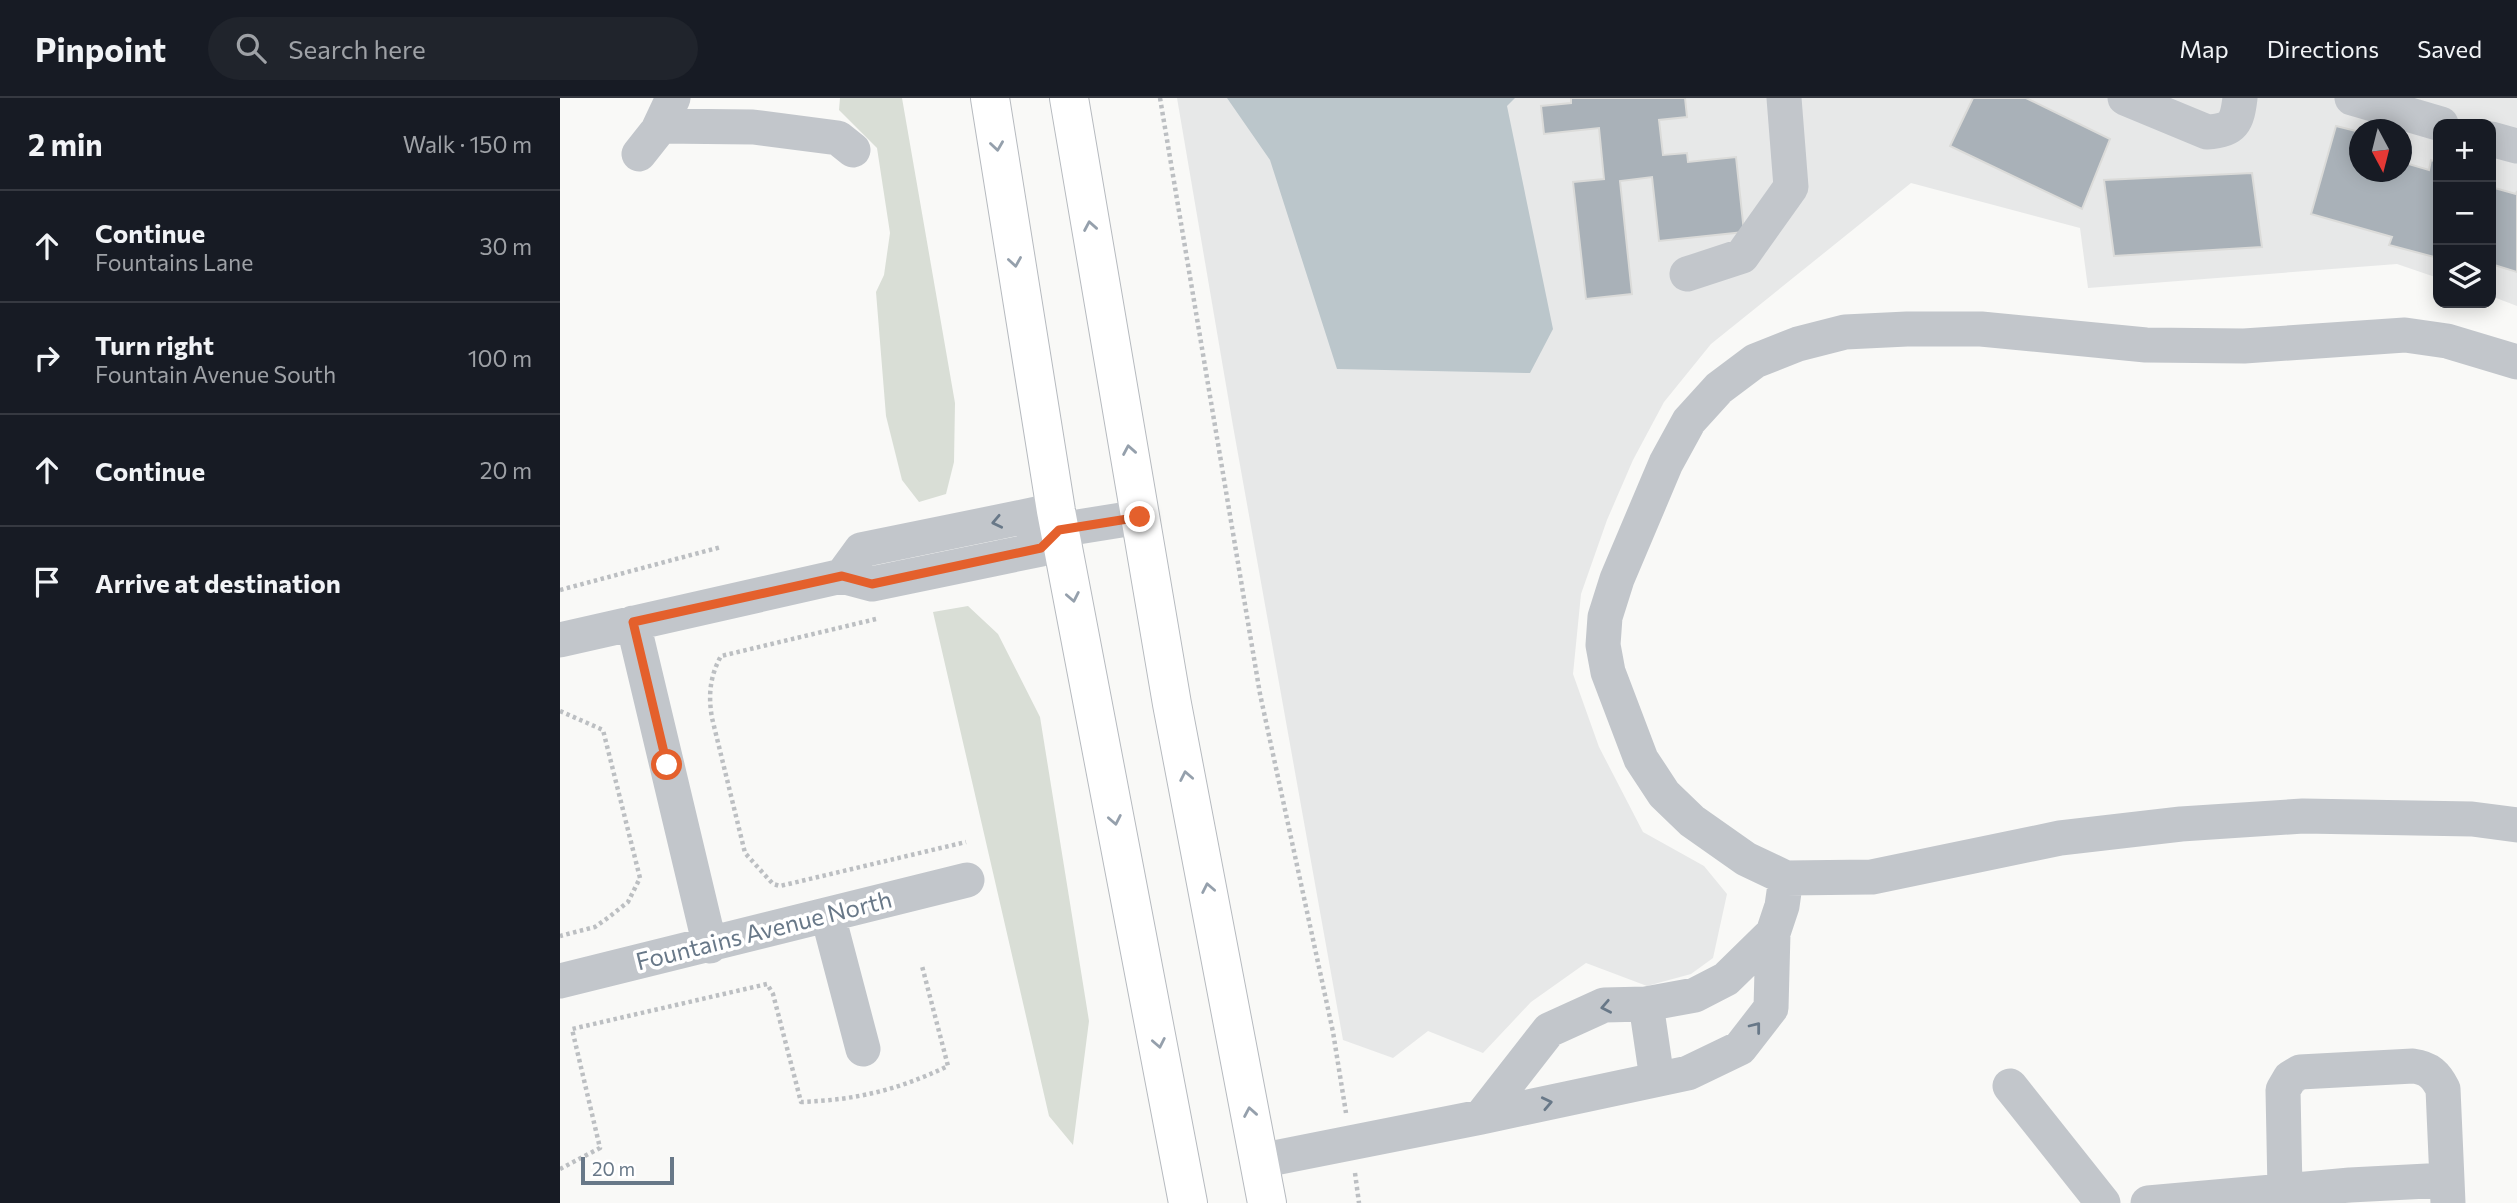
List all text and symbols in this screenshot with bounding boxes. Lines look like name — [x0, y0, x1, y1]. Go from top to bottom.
search box — [208, 17, 698, 80]
text: Pinpoint — [35, 28, 166, 69]
icon: search — [232, 29, 270, 67]
text: Search here — [288, 33, 426, 64]
text: Map — [2179, 34, 2229, 63]
text: Directions — [2267, 34, 2379, 63]
text: Saved — [2417, 34, 2482, 63]
north arrow — [2349, 119, 2412, 182]
map controls — [2433, 119, 2496, 308]
button: + — [2433, 119, 2496, 182]
text: 2 min — [28, 125, 103, 162]
text: Walk · 150 m — [403, 130, 532, 158]
one-way arrow — [989, 140, 1004, 152]
button: − — [2433, 182, 2496, 245]
text: Continue — [95, 217, 205, 248]
one-way arrow — [1084, 220, 1099, 232]
icon: ahead — [28, 227, 66, 265]
text: 30 m — [479, 232, 532, 260]
button: layers — [2433, 245, 2496, 308]
text: Fountains Lane — [95, 248, 253, 276]
one-way arrow — [1007, 256, 1022, 268]
text: Turn right — [95, 329, 214, 360]
icon: right — [28, 339, 66, 377]
text: 100 m — [468, 344, 532, 372]
text: Fountain Avenue South — [95, 360, 336, 388]
one-way arrow — [1122, 444, 1137, 456]
icon: ahead — [28, 451, 66, 489]
text: Continue — [95, 455, 205, 486]
text: 20 m — [480, 456, 532, 484]
route end — [1124, 501, 1155, 532]
one-way arrow — [991, 514, 1003, 529]
icon: arrive — [28, 563, 66, 601]
text: Arrive at destination — [95, 567, 341, 598]
one-way arrow — [1064, 591, 1079, 603]
route start — [651, 749, 682, 780]
one-way arrow — [1179, 770, 1194, 782]
one-way arrow — [1107, 814, 1122, 826]
one-way arrow — [1201, 882, 1216, 894]
street label: Fountains Avenue North — [633, 884, 895, 975]
one-way arrow — [1601, 998, 1613, 1013]
one-way arrow — [1747, 1022, 1760, 1035]
one-way arrow — [1150, 1037, 1165, 1049]
one-way arrow — [1541, 1097, 1553, 1111]
one-way arrow — [1243, 1106, 1258, 1118]
scale bar — [581, 1154, 674, 1186]
text: 20 m — [592, 1157, 635, 1180]

